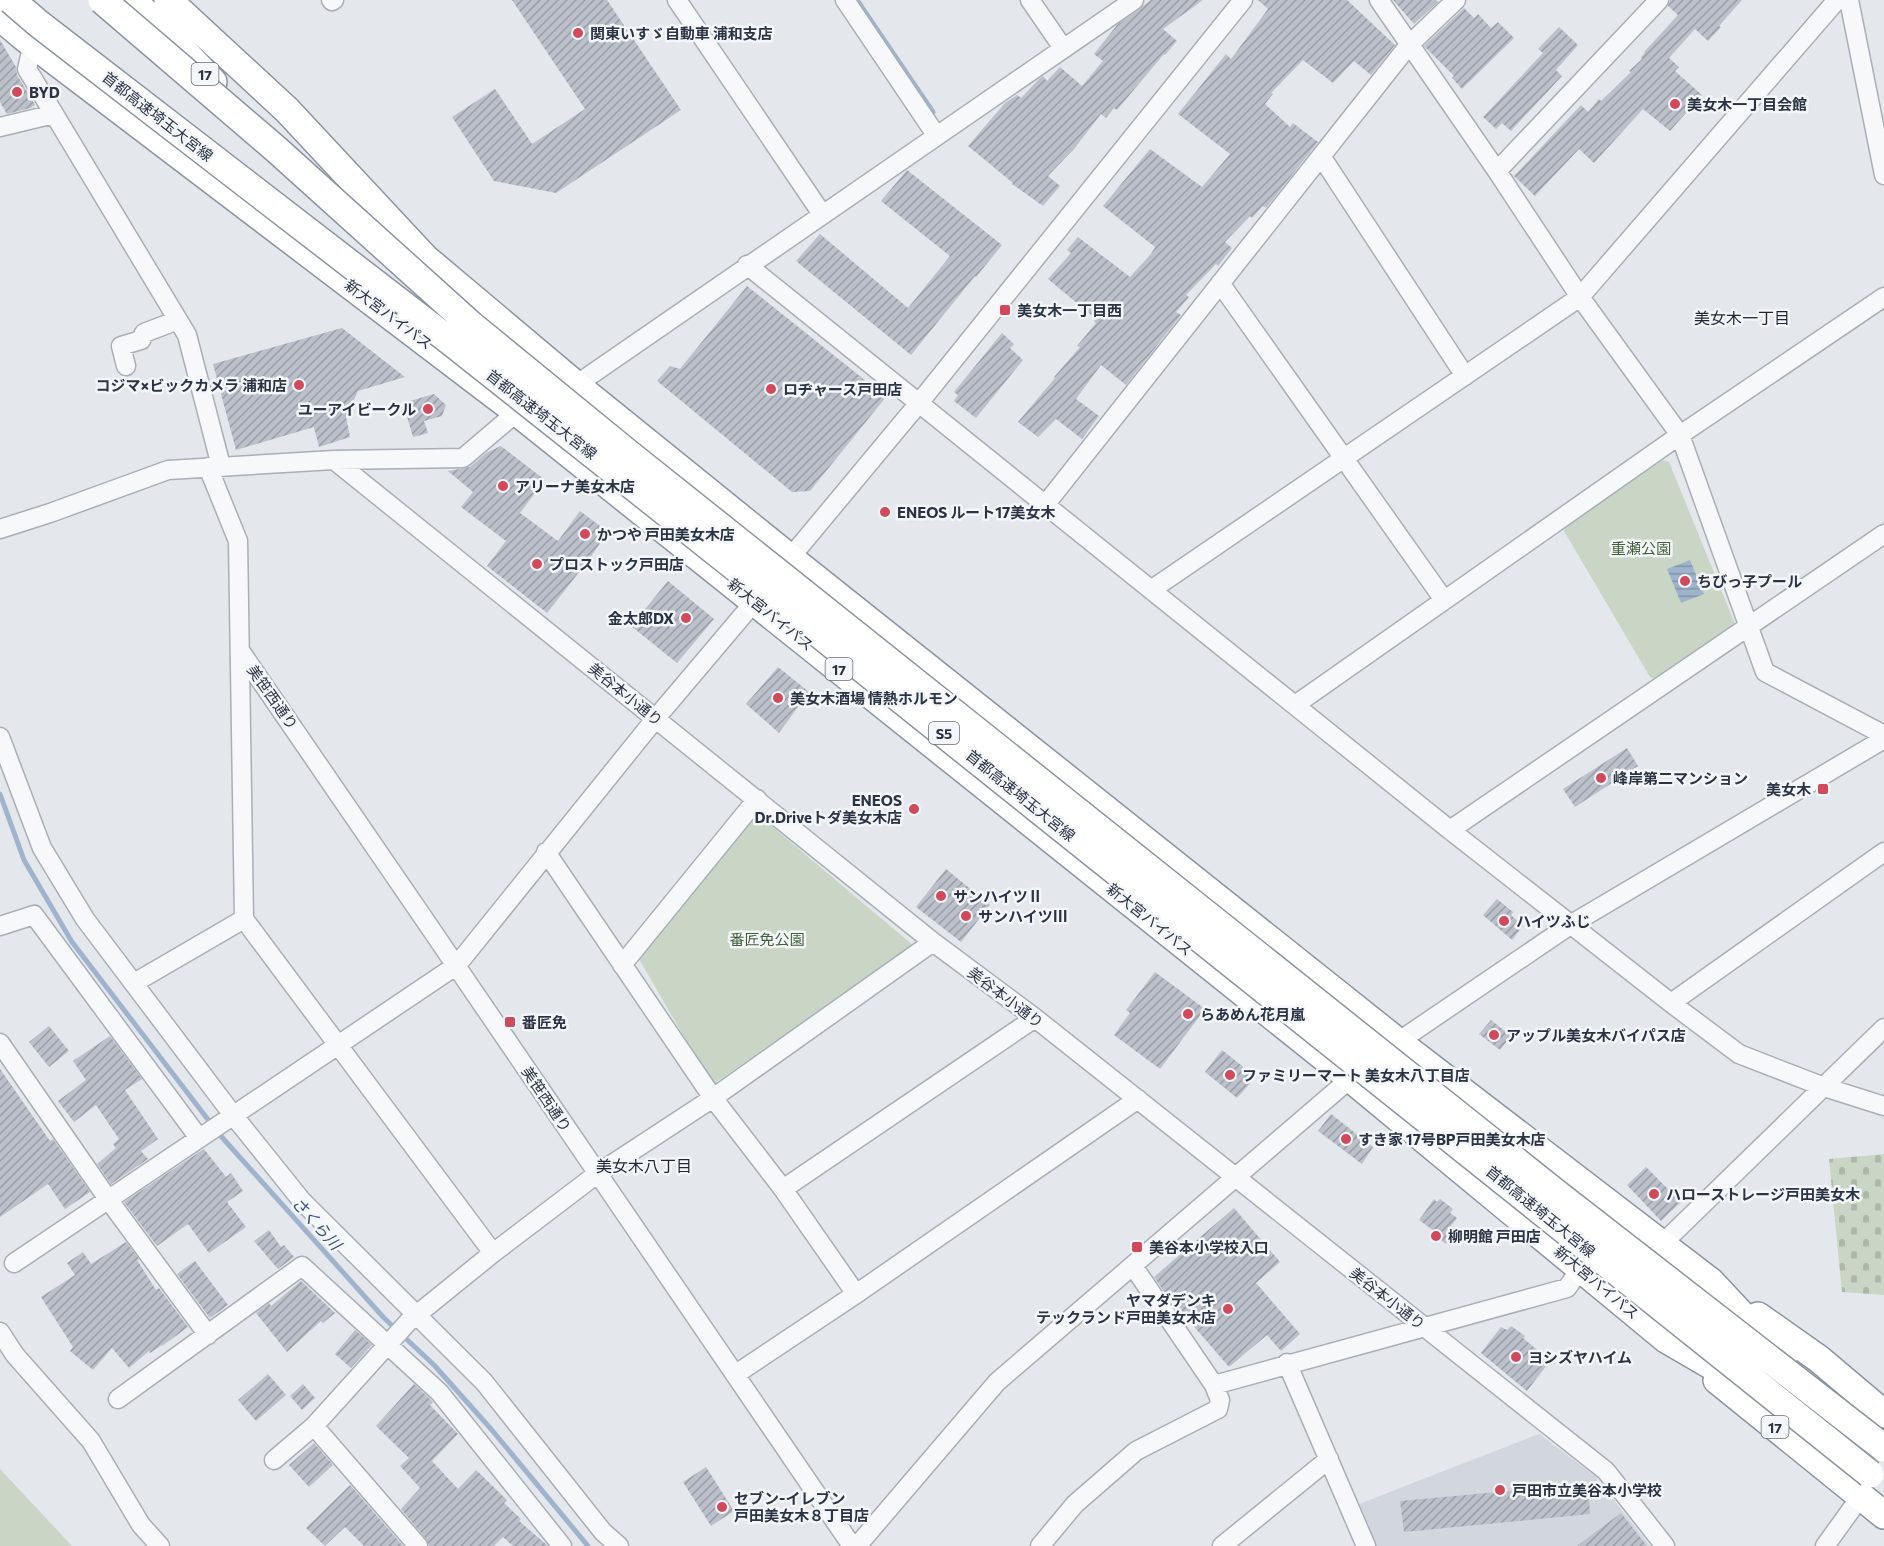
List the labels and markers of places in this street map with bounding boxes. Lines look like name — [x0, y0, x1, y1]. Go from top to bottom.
place label: 関東いすゞ自動車 浦和支店 — [590, 24, 773, 42]
marker: 関東いすゞ自動車 浦和支店 — [571, 26, 585, 40]
place label: BYD — [29, 83, 60, 101]
marker: BYD — [10, 85, 24, 99]
place label: 美女木一丁目会館 — [1687, 95, 1807, 113]
marker: 美女木一丁目会館 — [1668, 97, 1682, 111]
place label: 美女木一丁目西 — [1017, 301, 1122, 319]
marker: 美女木一丁目西 — [998, 303, 1012, 317]
place label: コジマ×ビックカメラ 浦和店 — [95, 376, 287, 394]
marker: コジマ×ビックカメラ 浦和店 — [292, 378, 306, 392]
place label: ロヂャース戸田店 — [783, 380, 902, 398]
marker: ロヂャース戸田店 — [764, 382, 778, 396]
place label: ユーアイビークル — [298, 400, 416, 418]
marker: ユーアイビークル — [421, 402, 435, 416]
place label: アリーナ美女木店 — [515, 477, 635, 495]
marker: アリーナ美女木店 — [496, 479, 510, 493]
place label: ENEOS ルート17美女木 — [897, 503, 1055, 521]
marker: ENEOS ルート17美女木 — [878, 505, 892, 519]
place label: かつや 戸田美女木店 — [597, 525, 735, 543]
marker: かつや 戸田美女木店 — [578, 527, 592, 541]
place label: プロストック戸田店 — [549, 555, 684, 573]
marker: プロストック戸田店 — [530, 557, 544, 571]
place label: ちびっ子プール — [1697, 572, 1802, 590]
marker: ちびっ子プール — [1678, 574, 1692, 588]
place label: 金太郎DX — [608, 609, 674, 627]
marker: 金太郎DX — [679, 611, 693, 625]
place label: 美女木酒場 情熱ホルモン — [790, 689, 958, 707]
marker: 美女木酒場 情熱ホルモン — [771, 691, 785, 705]
place label: 峰岸第二マンション — [1613, 769, 1748, 787]
marker: 峰岸第二マンション — [1594, 771, 1608, 785]
place label: 美女木 — [1766, 780, 1811, 798]
marker: 美女木 — [1816, 782, 1830, 796]
place label: ENEOS Dr.Driveトダ美女木店 — [755, 791, 902, 826]
marker: ENEOS Dr.Driveトダ美女木店 — [907, 802, 921, 816]
place label: サンハイツⅡ — [953, 887, 1043, 905]
marker: サンハイツⅡ — [934, 889, 948, 903]
place label: サンハイツⅢ — [978, 907, 1068, 925]
marker: サンハイツⅢ — [959, 909, 973, 923]
place label: ハイツふじ — [1516, 912, 1591, 930]
marker: ハイツふじ — [1497, 914, 1511, 928]
place label: らあめん花月嵐 — [1200, 1005, 1305, 1023]
marker: らあめん花月嵐 — [1181, 1007, 1195, 1021]
place label: 番匠免 — [522, 1013, 567, 1031]
marker: 番匠免 — [503, 1015, 517, 1029]
place label: アップル美女木バイパス店 — [1506, 1026, 1686, 1044]
marker: アップル美女木バイパス店 — [1487, 1028, 1501, 1042]
place label: ファミリーマート 美女木八丁目店 — [1242, 1066, 1470, 1084]
marker: ファミリーマート 美女木八丁目店 — [1223, 1068, 1237, 1082]
place label: すき家 17号BP戸田美女木店 — [1358, 1130, 1546, 1148]
marker: すき家 17号BP戸田美女木店 — [1339, 1132, 1353, 1146]
place label: ハローストレージ戸田美女木 — [1666, 1185, 1860, 1203]
marker: ハローストレージ戸田美女木 — [1647, 1187, 1661, 1201]
place label: 柳明館 戸田店 — [1448, 1227, 1541, 1245]
marker: 柳明館 戸田店 — [1429, 1229, 1443, 1243]
place label: 美谷本小学校入口 — [1149, 1238, 1269, 1256]
marker: 美谷本小学校入口 — [1130, 1240, 1144, 1254]
place label: ヤマダデンキ テックランド戸田美女木店 — [1036, 1291, 1216, 1326]
marker: ヤマダデンキ テックランド戸田美女木店 — [1221, 1302, 1235, 1316]
place label: ヨシズヤハイム — [1528, 1348, 1632, 1366]
marker: ヨシズヤハイム — [1509, 1350, 1523, 1364]
place label: 戸田市立美谷本小学校 — [1512, 1481, 1662, 1499]
marker: 戸田市立美谷本小学校 — [1493, 1483, 1507, 1497]
place label: セブン-イレブン 戸田美女木８丁目店 — [734, 1489, 869, 1524]
marker: セブン-イレブン 戸田美女木８丁目店 — [715, 1500, 729, 1514]

